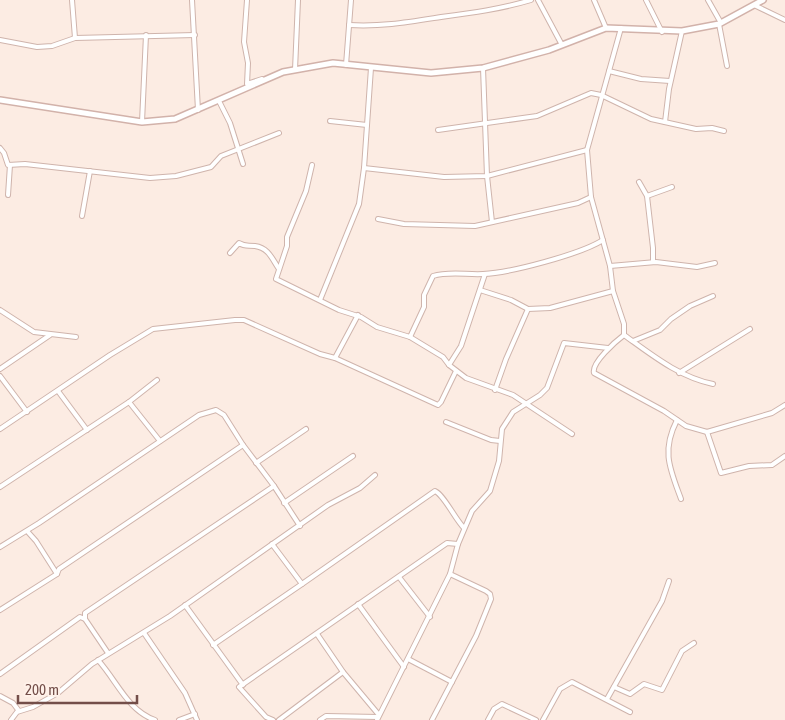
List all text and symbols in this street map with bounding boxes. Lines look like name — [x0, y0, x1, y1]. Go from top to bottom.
scale bar — [18, 672, 136, 704]
text: 200 m — [25, 681, 59, 698]

